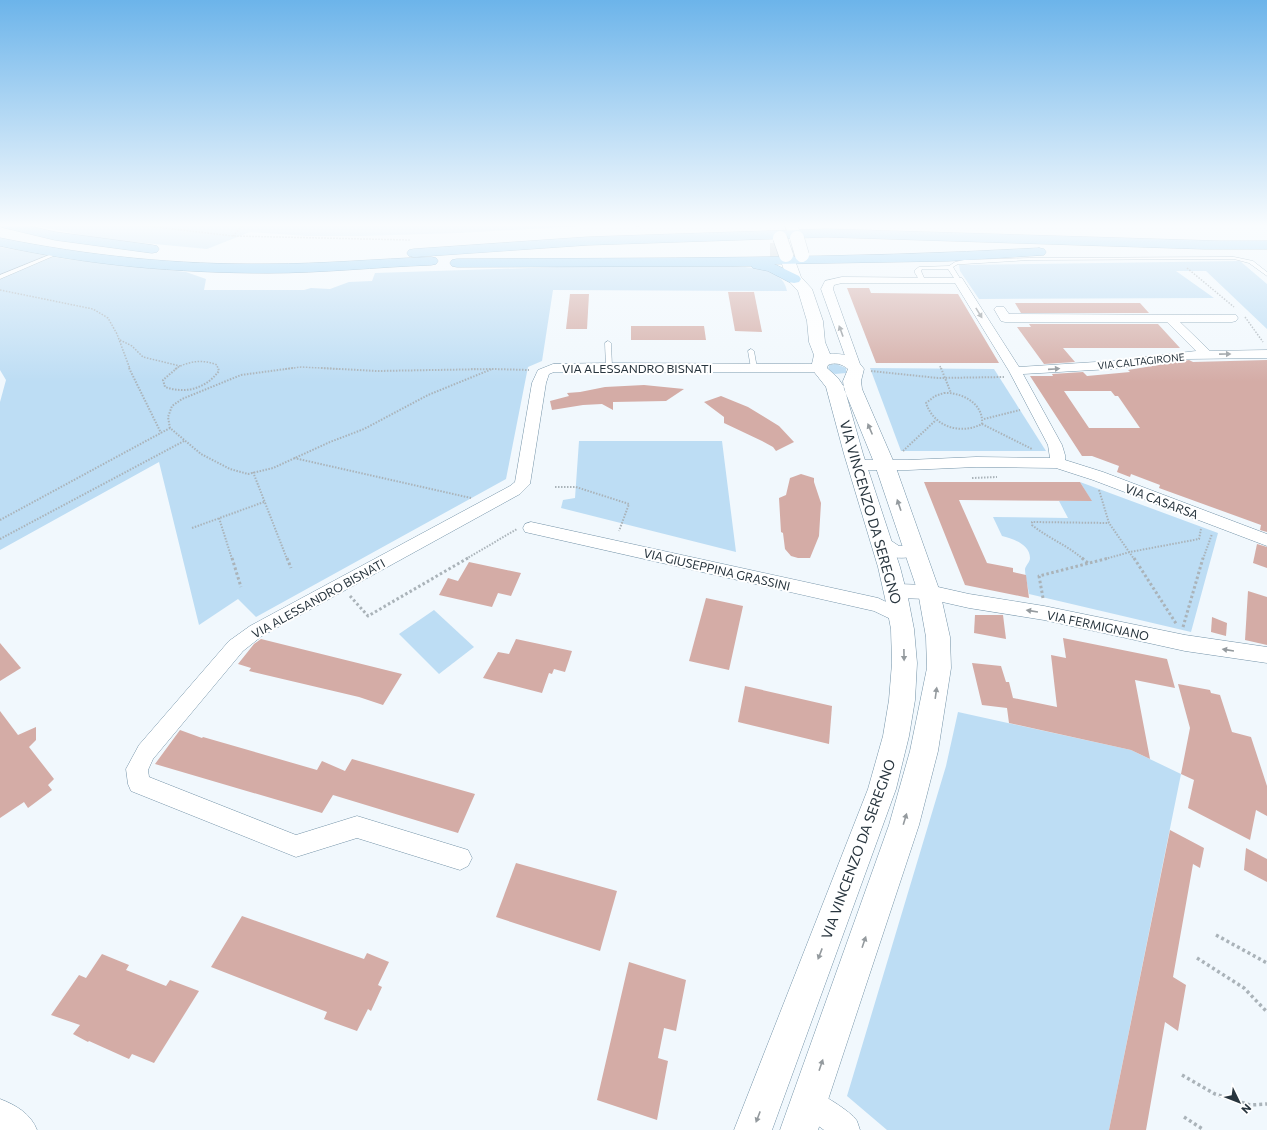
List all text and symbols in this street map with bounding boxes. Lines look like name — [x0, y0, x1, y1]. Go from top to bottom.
one-way arrow — [975, 307, 982, 319]
one-way arrow — [838, 325, 844, 337]
street label: VIA CALTAGIRONE — [1097, 350, 1185, 372]
one-way arrow — [1219, 351, 1232, 357]
street label: VIA ALESSANDRO BISNATI — [562, 361, 712, 375]
one-way arrow — [1048, 365, 1060, 372]
street label: VIA VINCENZO DA SEREGNO — [837, 418, 905, 606]
one-way arrow — [867, 424, 873, 435]
street label: VIA CASARSA — [1123, 481, 1201, 521]
one-way arrow — [895, 499, 901, 511]
street label: VIA GIUSEPPINA GRASSINI — [642, 545, 792, 593]
street label: VIA ALESSANDRO BISNATI — [249, 555, 387, 641]
street label: VIA FERMIGNANO — [1046, 607, 1151, 643]
one-way arrow — [1026, 608, 1038, 614]
one-way arrow — [1222, 647, 1234, 653]
one-way arrow — [901, 649, 907, 662]
one-way arrow — [933, 687, 939, 699]
street label: VIA VINCENZO DA SEREGNO — [817, 757, 899, 941]
one-way arrow — [902, 813, 908, 825]
one-way arrow — [861, 936, 867, 948]
one-way arrow — [816, 948, 822, 960]
one-way arrow — [819, 1059, 825, 1071]
north arrow — [1219, 1082, 1259, 1122]
text: N — [1239, 1102, 1254, 1117]
one-way arrow — [755, 1111, 761, 1123]

